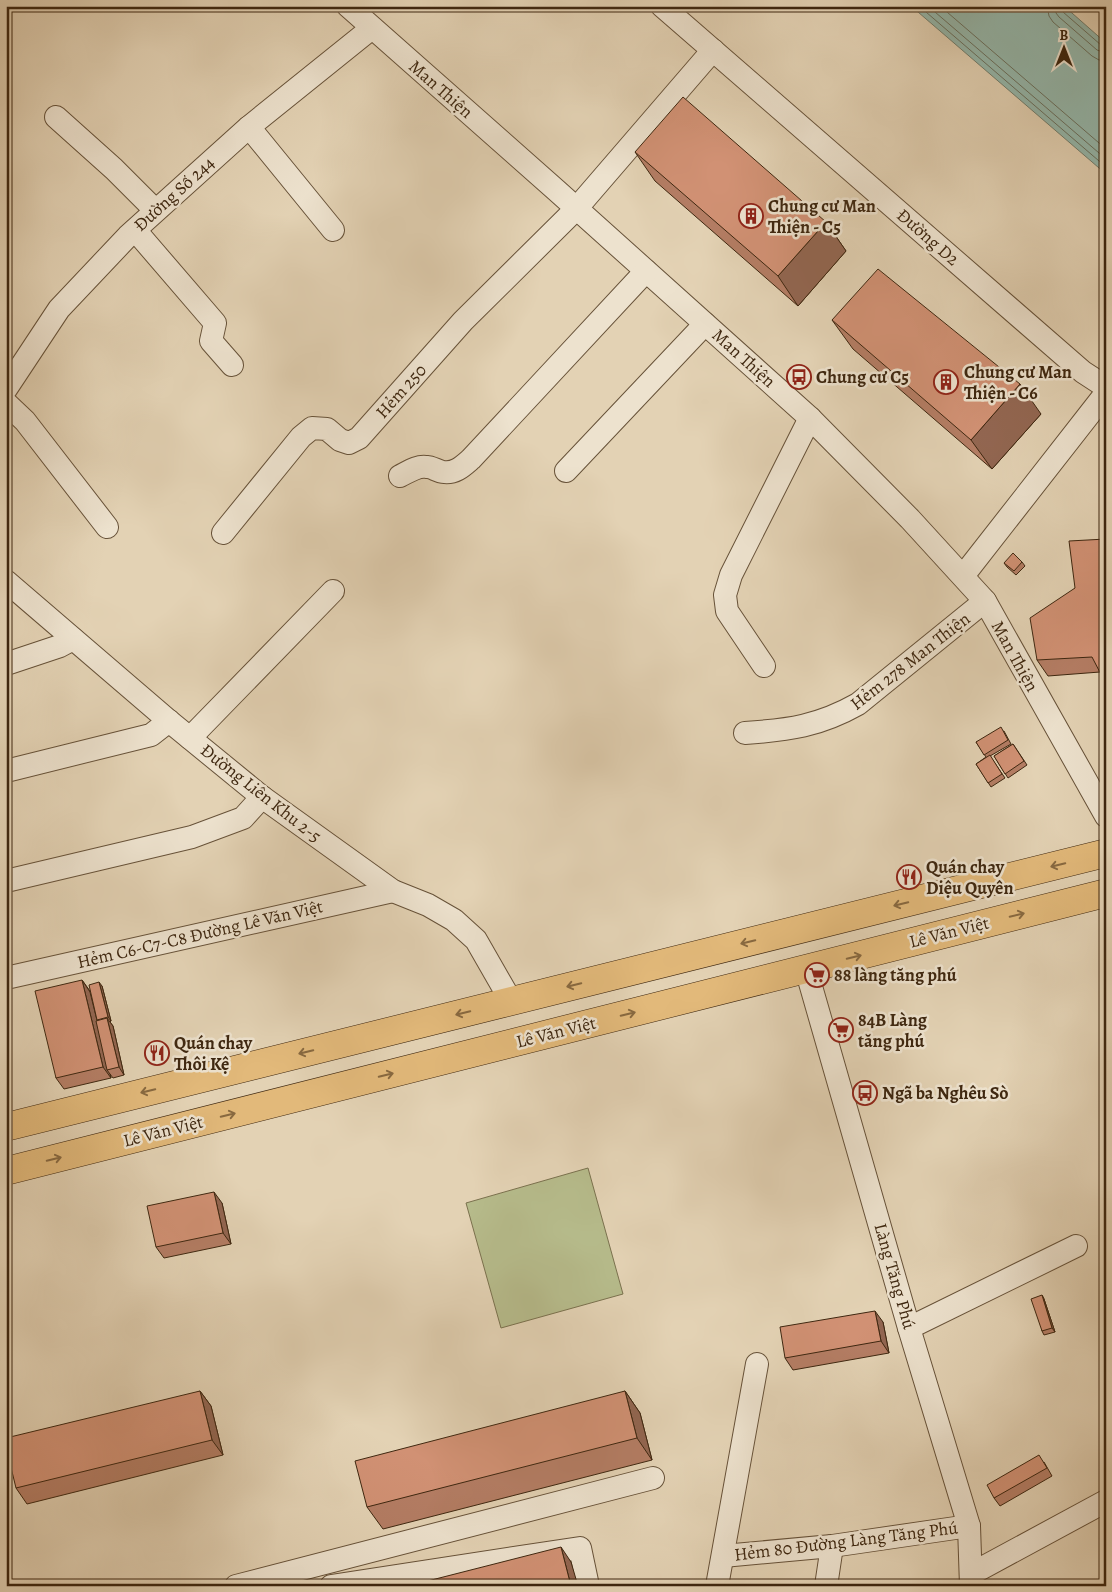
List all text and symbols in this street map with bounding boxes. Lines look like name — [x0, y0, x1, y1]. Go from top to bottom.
north arrow — [1040, 22, 1090, 72]
text: B — [1060, 26, 1069, 45]
street label: Man Thiện — [404, 54, 478, 124]
street label: Đường Số 244 — [128, 151, 220, 237]
place label: Chung cư Man Thiện - C5 — [768, 194, 876, 239]
building icon: Chung cư Man Thiện - C5 — [738, 203, 764, 229]
street label: Đường D2 — [892, 203, 965, 271]
street label: Man Thiện — [707, 323, 781, 393]
street label: Hẻm 250 — [370, 359, 432, 423]
place label: Chung cư Man Thiện - C6 — [964, 360, 1072, 405]
bus stop icon: Chung cư C5 — [786, 364, 812, 390]
place label: Chung cư C5 — [816, 365, 909, 389]
building icon: Chung cư Man Thiện - C6 — [933, 369, 959, 395]
street label: Hẻm 278 Man Thiện — [845, 607, 975, 715]
street label: Man Thiện — [986, 616, 1044, 696]
street label: Đường Liên Khu 2-5 — [195, 738, 327, 848]
place label: Quán chay Diệu Quyên — [926, 855, 1014, 900]
one-way arrow — [1051, 861, 1067, 870]
restaurant icon: Quán chay Diệu Quyên — [896, 864, 922, 890]
street label: Hẻm C6-C7-C8 Đường Lê Văn Việt — [75, 894, 325, 974]
one-way arrow — [893, 900, 909, 909]
street label: Lê Văn Việt — [907, 910, 991, 953]
one-way arrow — [1009, 910, 1025, 919]
one-way arrow — [741, 938, 757, 947]
one-way arrow — [845, 951, 861, 961]
supermarket icon: 88 làng tăng phú — [804, 962, 830, 988]
place label: 88 làng tăng phú — [834, 963, 957, 987]
one-way arrow — [566, 981, 582, 991]
place label: 84B Làng tăng phú — [858, 1008, 928, 1053]
one-way arrow — [456, 1009, 472, 1018]
one-way arrow — [619, 1009, 635, 1018]
street label: Lê Văn Việt — [514, 1010, 598, 1053]
supermarket icon: 84B Làng tăng phú — [828, 1017, 854, 1043]
place label: Quán chay Thôi Kệ — [174, 1031, 253, 1076]
restaurant icon: Quán chay Thôi Kệ — [144, 1040, 170, 1066]
one-way arrow — [298, 1048, 314, 1057]
one-way arrow — [377, 1070, 393, 1079]
bus stop icon: Ngã ba Nghêu Sò — [852, 1080, 878, 1106]
place label: Ngã ba Nghêu Sò — [882, 1081, 1008, 1105]
one-way arrow — [141, 1087, 157, 1096]
street label: Lê Văn Việt — [121, 1109, 205, 1152]
one-way arrow — [220, 1110, 236, 1119]
one-way arrow — [45, 1154, 61, 1163]
street label: Làng Tăng Phú — [868, 1220, 922, 1332]
street label: Hẻm 80 Đường Làng Tăng Phú — [733, 1515, 959, 1567]

